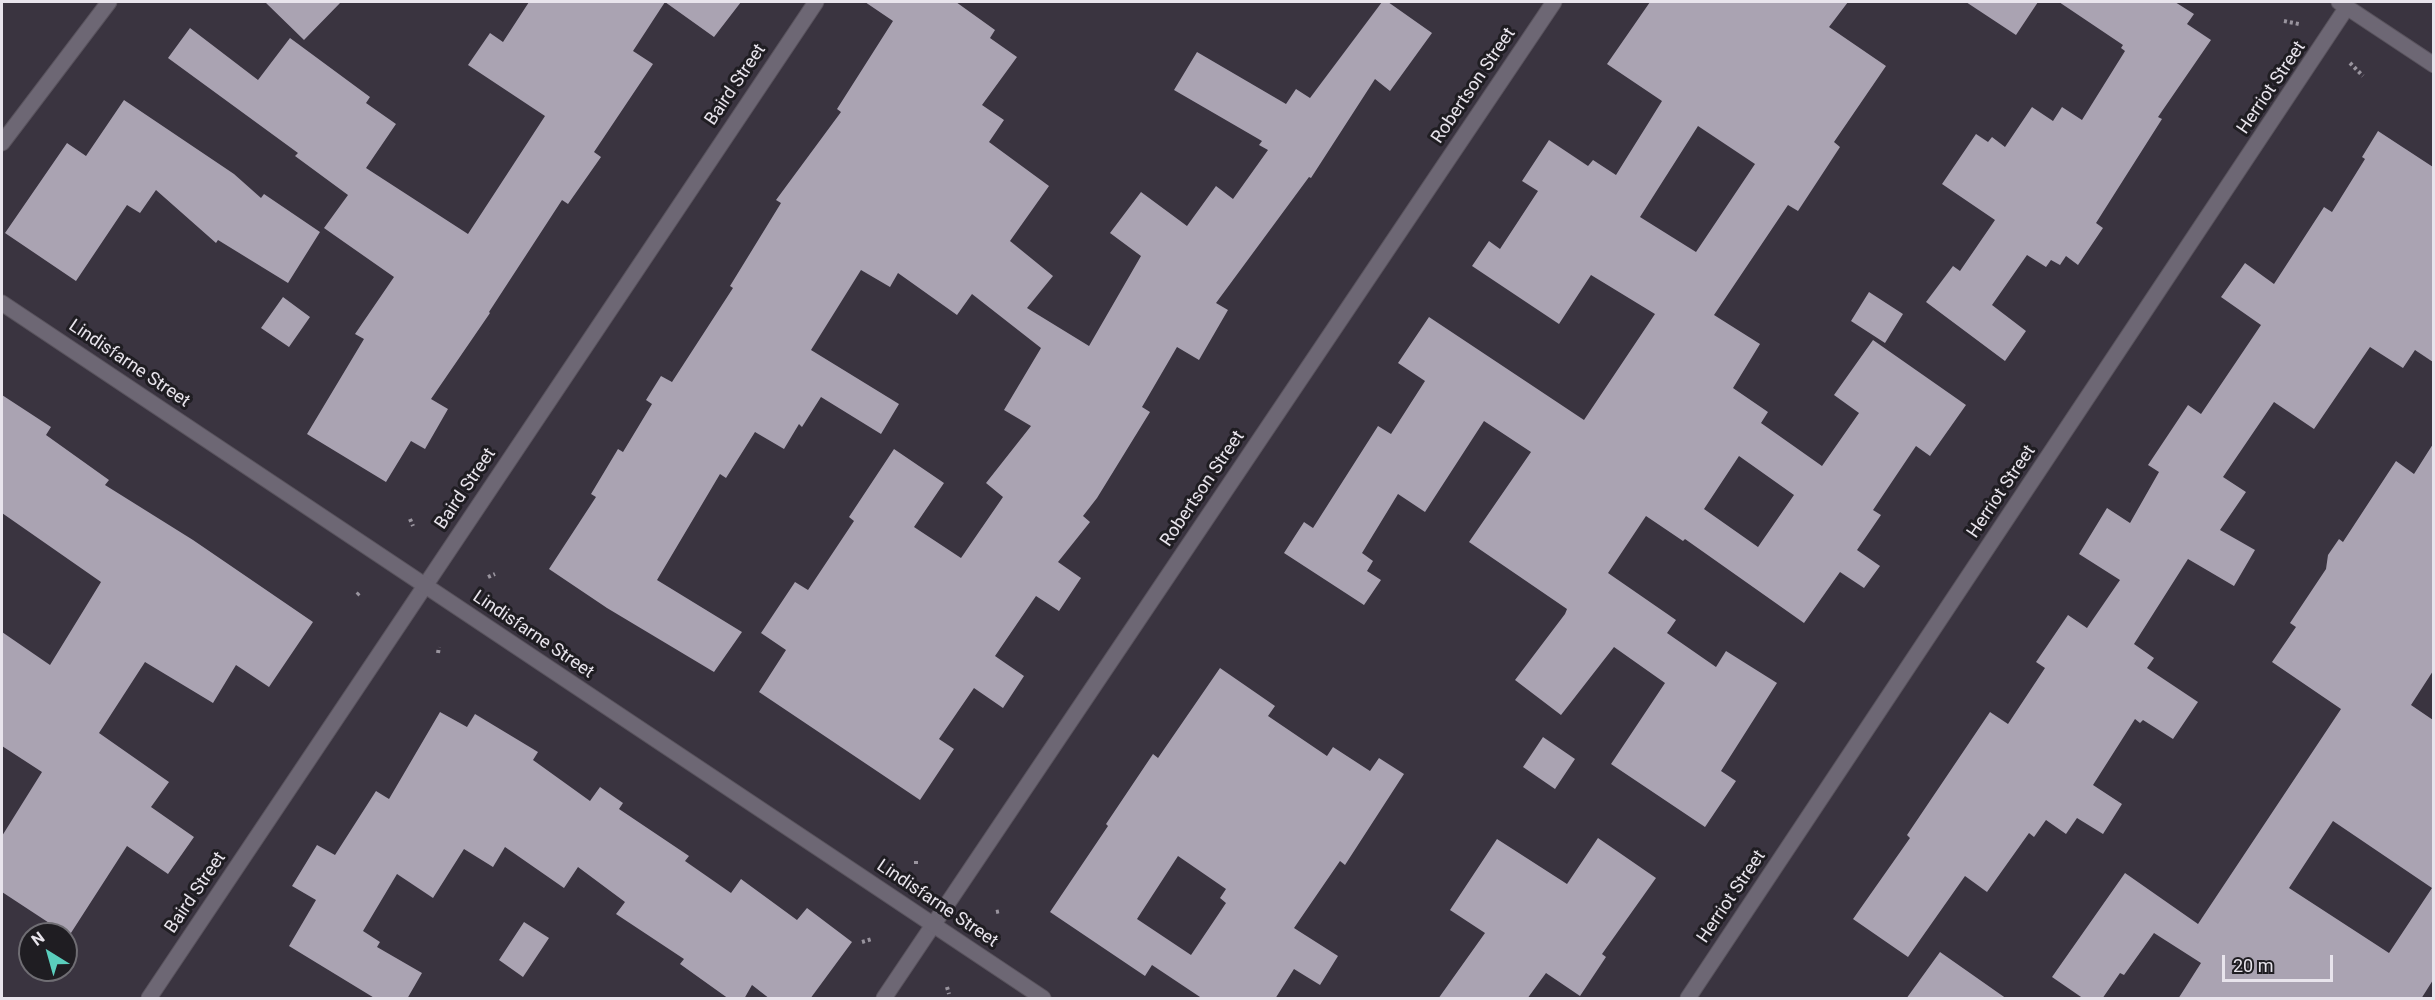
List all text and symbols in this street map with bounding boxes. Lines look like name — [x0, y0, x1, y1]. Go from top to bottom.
street label: Robertson Street — [1427, 24, 1521, 148]
street label: Herriot Street — [2233, 38, 2311, 138]
street label: Baird Street — [701, 40, 771, 130]
street label: Lindisfarne Street — [64, 316, 194, 412]
street label: Robertson Street — [1156, 427, 1250, 551]
street label: Herriot Street — [1963, 442, 2041, 542]
street label: Baird Street — [431, 444, 501, 534]
street label: Lindisfarne Street — [468, 587, 598, 683]
street label: Herriot Street — [1693, 847, 1771, 947]
street label: Baird Street — [161, 848, 231, 938]
street label: Lindisfarne Street — [872, 856, 1002, 952]
north arrow — [18, 922, 78, 982]
text: N — [28, 928, 48, 950]
scale bar — [2225, 943, 2336, 981]
text: 20 m — [2233, 955, 2273, 976]

